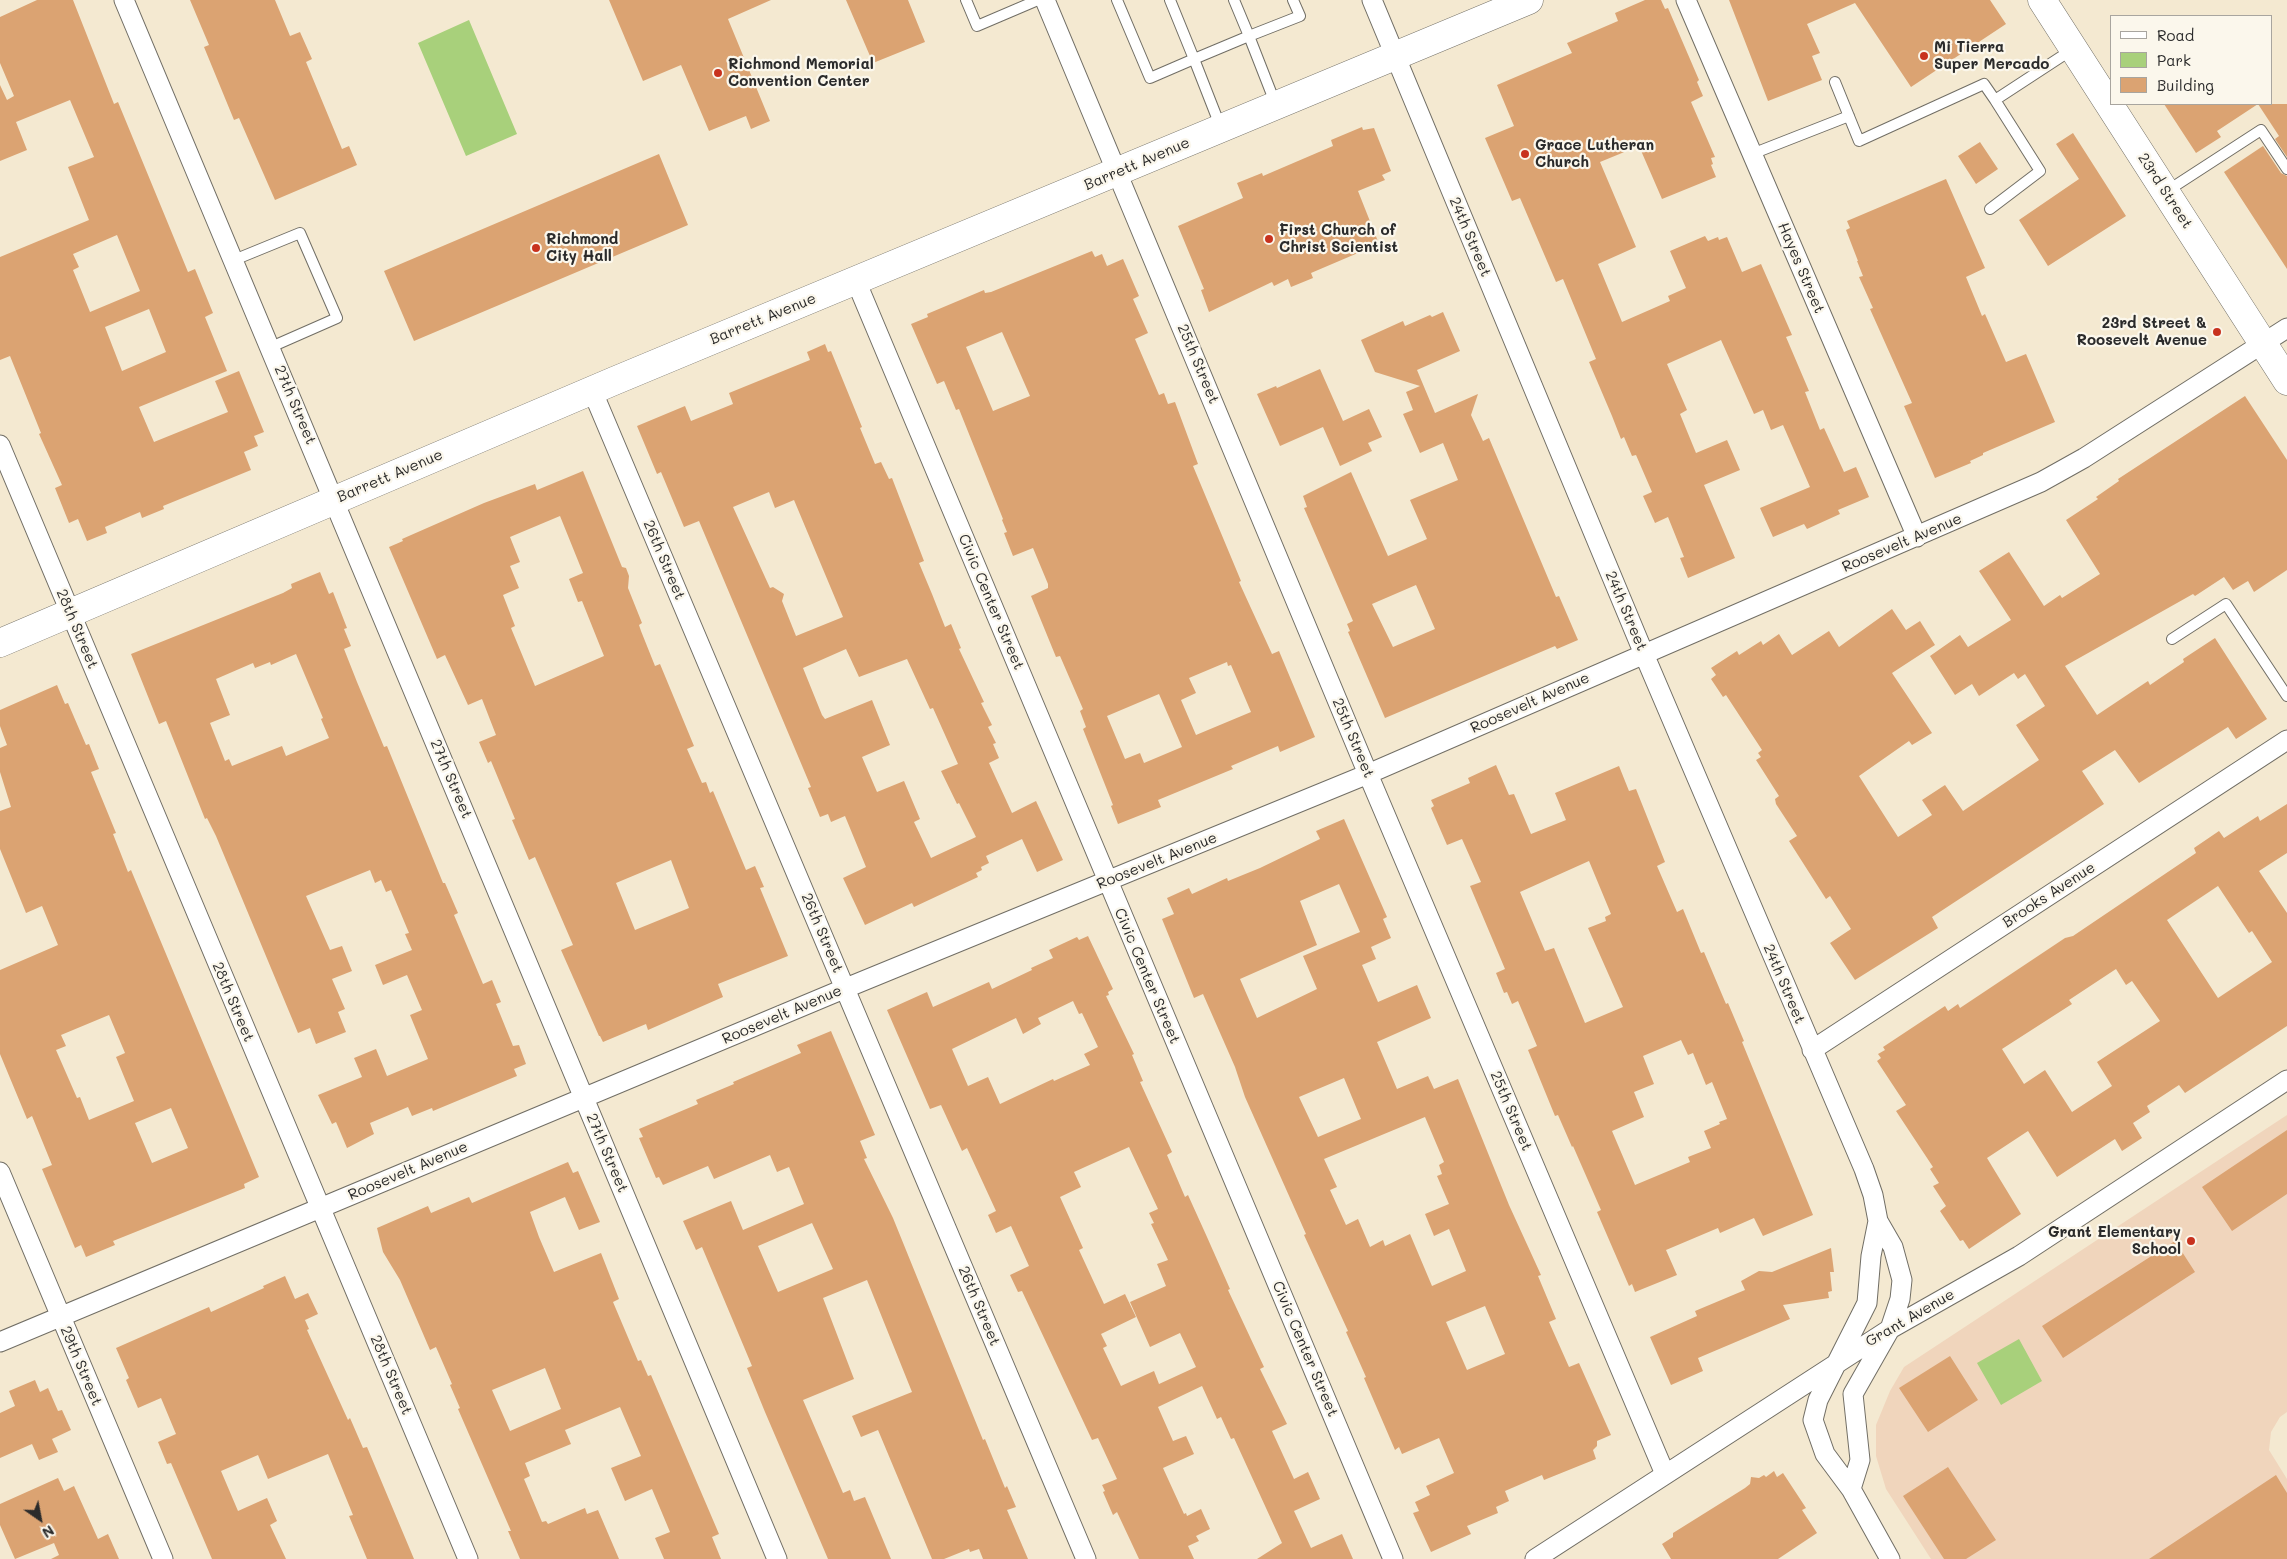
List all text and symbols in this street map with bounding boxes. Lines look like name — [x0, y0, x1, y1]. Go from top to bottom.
legend — [2110, 15, 2272, 105]
text: Road — [2157, 25, 2194, 45]
place label: Mi Tierra Super Mercado — [1934, 38, 2049, 73]
marker: Mi Tierra Super Mercado — [1918, 50, 1930, 62]
text: Park — [2157, 50, 2191, 70]
place label: Richmond Memorial Convention Center — [728, 55, 874, 90]
marker: Richmond Memorial Convention Center — [712, 67, 724, 79]
text: Building — [2157, 75, 2214, 95]
street label: Barrett Avenue — [1082, 134, 1192, 194]
place label: Grace Lutheran Church — [1535, 136, 1654, 171]
marker: Grace Lutheran Church — [1519, 148, 1531, 160]
street label: 23rd Street — [2134, 150, 2196, 232]
street label: 24th Street — [1445, 194, 1495, 280]
street label: Hayes Street — [1774, 220, 1828, 316]
place label: First Church of Christ Scientist — [1279, 221, 1398, 256]
place label: Richmond City Hall — [546, 230, 618, 265]
marker: First Church of Christ Scientist — [1263, 233, 1275, 245]
marker: Richmond City Hall — [530, 242, 542, 254]
street label: Barrett Avenue — [707, 290, 819, 348]
place label: 23rd Street & Roosevelt Avenue — [2077, 314, 2207, 349]
street label: 25th Street — [1173, 321, 1223, 407]
marker: 23rd Street & Roosevelt Avenue — [2211, 326, 2223, 338]
street label: 27th Street — [270, 363, 320, 447]
street label: Barrett Avenue — [335, 446, 445, 506]
street label: Roosevelt Avenue — [1839, 510, 1965, 576]
street label: 26th Street — [639, 517, 689, 603]
street label: Civic Center Street — [954, 531, 1028, 673]
street label: 24th Street — [1601, 568, 1651, 654]
street label: 28th Street — [52, 586, 102, 672]
street label: Roosevelt Avenue — [1468, 669, 1592, 737]
street label: 25th Street — [1328, 695, 1378, 781]
street label: 27th Street — [426, 737, 476, 821]
street label: Roosevelt Avenue — [1094, 829, 1220, 893]
street label: Brooks Avenue — [1999, 858, 2099, 932]
street label: 26th Street — [797, 890, 847, 976]
street label: Civic Center Street — [1110, 905, 1184, 1047]
street label: 24th Street — [1759, 941, 1809, 1027]
street label: 28th Street — [208, 959, 258, 1045]
street label: Roosevelt Avenue — [719, 982, 845, 1048]
street label: 25th Street — [1486, 1068, 1536, 1154]
street label: 27th Street — [582, 1111, 632, 1195]
street label: Roosevelt Avenue — [345, 1138, 471, 1204]
place label: Grant Elementary School — [2048, 1223, 2181, 1258]
marker: Grant Elementary School — [2185, 1235, 2197, 1247]
street label: 26th Street — [954, 1263, 1004, 1349]
street label: Civic Center Street — [1268, 1278, 1342, 1420]
street label: Grant Avenue — [1862, 1285, 1958, 1351]
street label: 29th Street — [56, 1323, 106, 1409]
street label: 28th Street — [366, 1332, 416, 1418]
north arrow — [15, 1494, 65, 1544]
text: N — [39, 1521, 58, 1543]

